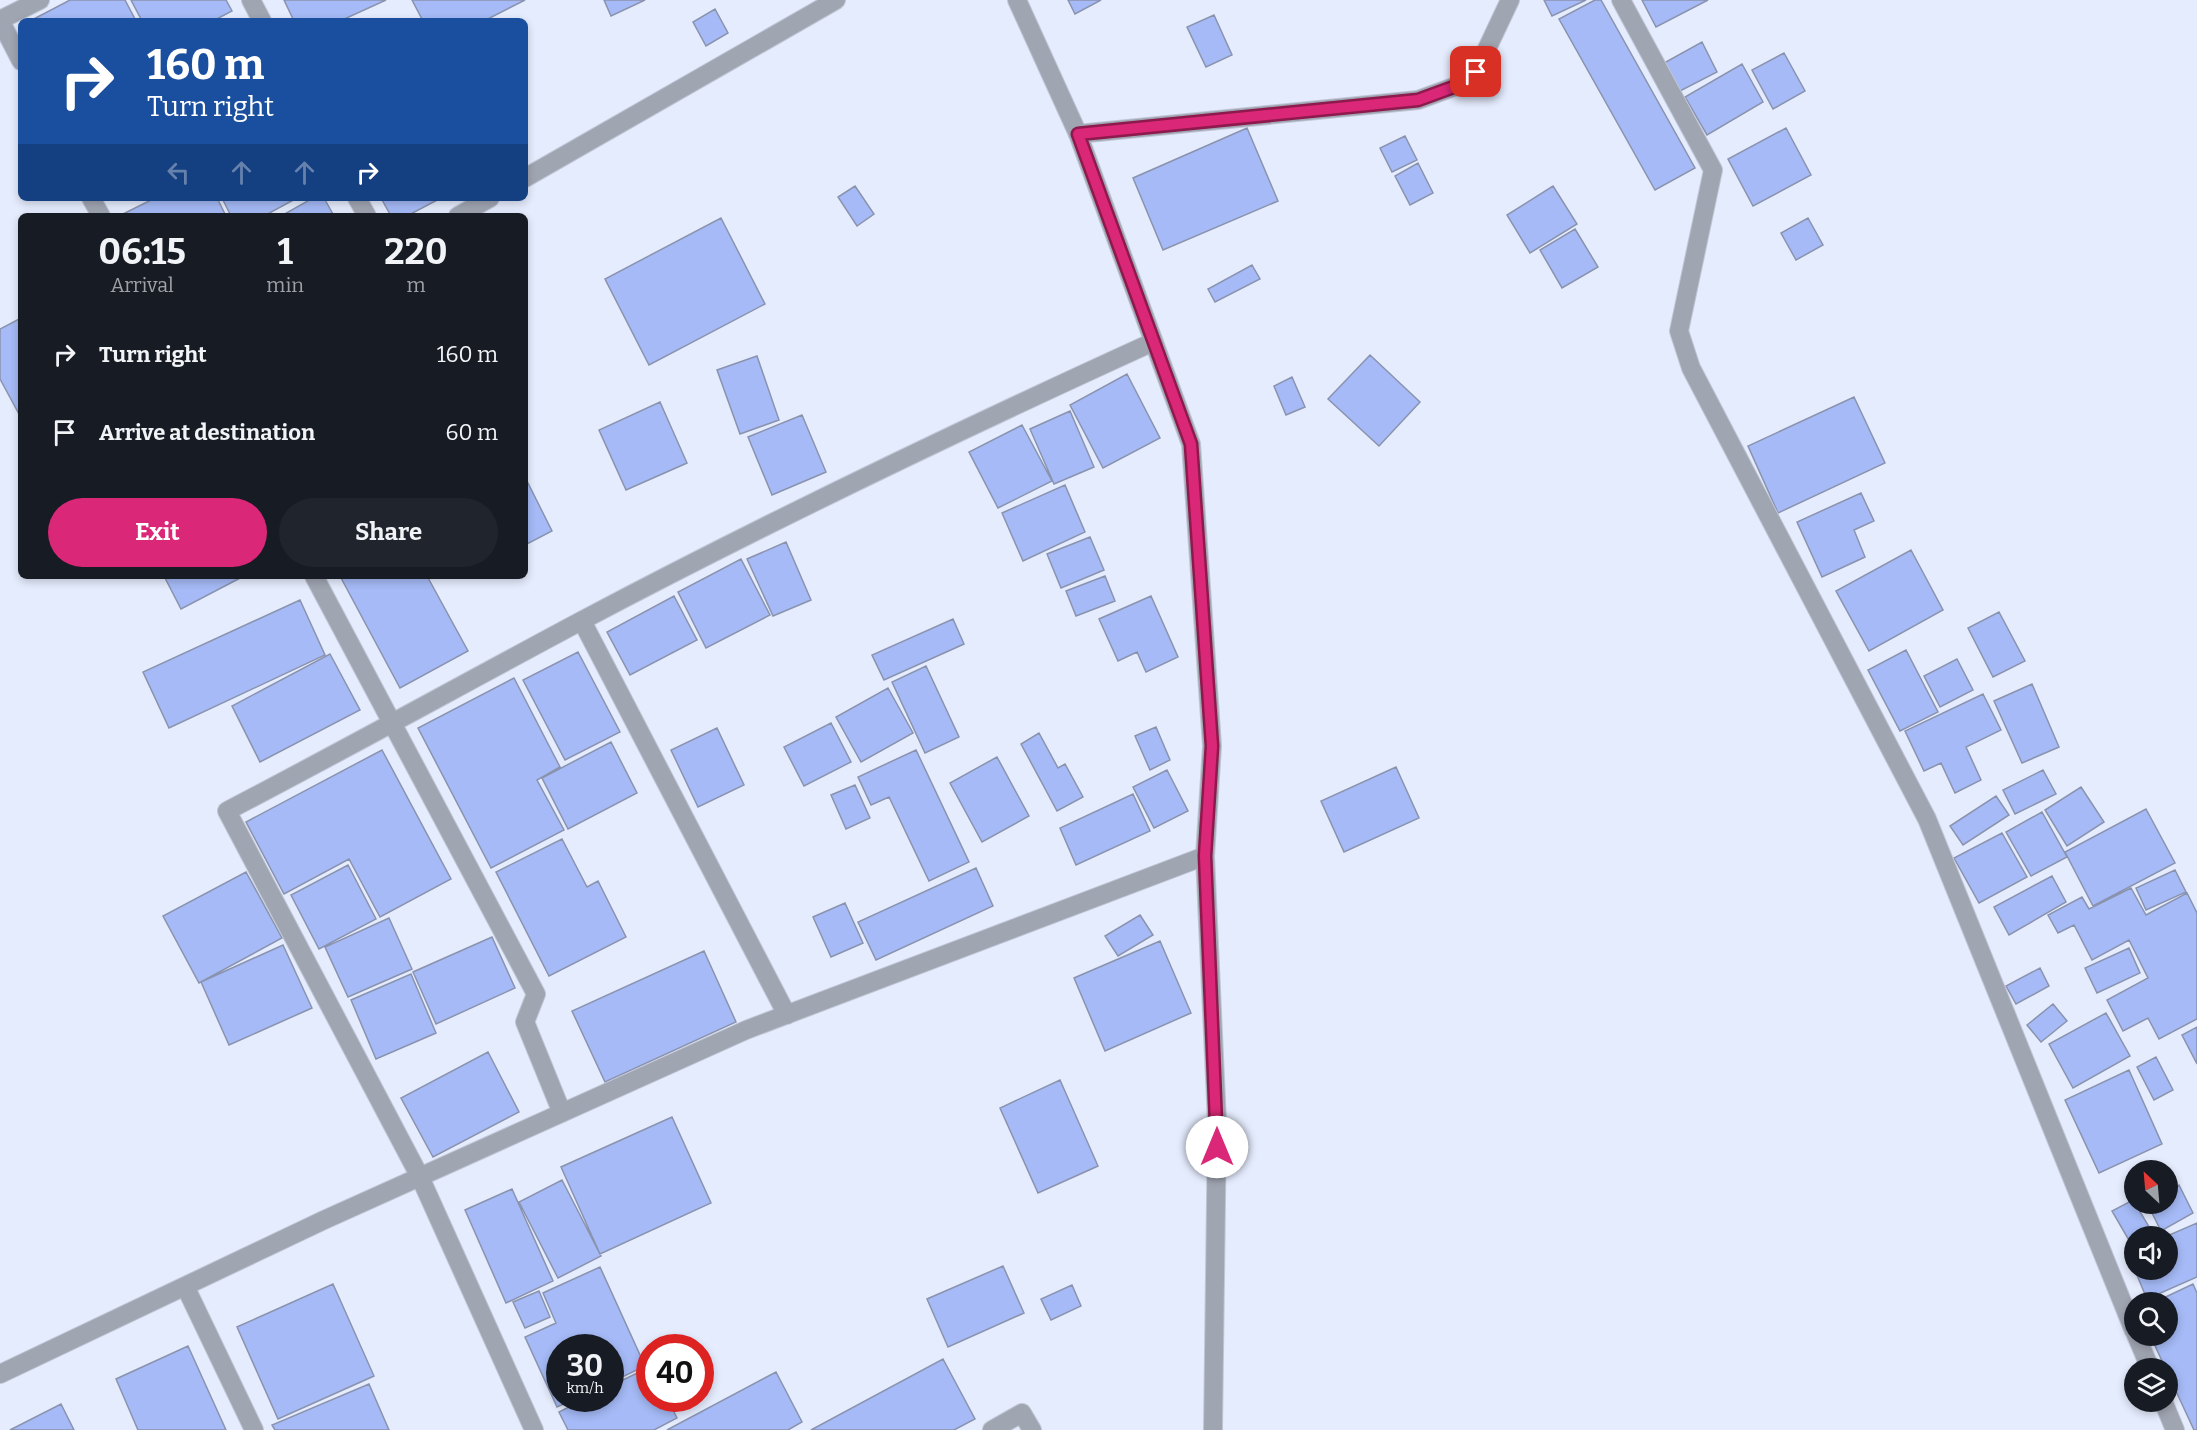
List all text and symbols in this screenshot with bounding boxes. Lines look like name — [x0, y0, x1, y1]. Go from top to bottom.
text: 160 m — [147, 40, 264, 90]
icon: right — [48, 42, 126, 120]
pin — [1450, 46, 1501, 97]
icon: arrive — [1459, 55, 1492, 88]
text: Turn right — [147, 91, 274, 123]
icon: left — [162, 156, 195, 189]
icon: ahead — [225, 156, 258, 189]
icon: ahead — [288, 156, 321, 189]
icon: right — [351, 156, 384, 189]
text: 06:15 — [98, 230, 186, 274]
text: 1 — [277, 230, 293, 274]
text: 220 — [384, 230, 448, 274]
text: Arrival — [110, 273, 174, 297]
text: min — [266, 273, 304, 297]
text: m — [406, 273, 426, 297]
icon: right — [48, 338, 81, 371]
text: Turn right — [99, 341, 207, 368]
text: 160 m — [437, 341, 498, 368]
icon: arrive — [48, 416, 81, 449]
text: Arrive at destination — [99, 419, 315, 446]
text: 60 m — [446, 419, 498, 446]
button: Exit — [48, 498, 267, 567]
button: Share — [279, 498, 498, 567]
position arrow — [1185, 1115, 1249, 1179]
north arrow — [2124, 1160, 2178, 1214]
map controls — [2124, 1160, 2178, 1412]
button: sound — [2124, 1226, 2178, 1280]
button: search — [2124, 1292, 2178, 1346]
speed limit sign: 40 — [636, 1334, 714, 1412]
text: 30 — [567, 1348, 603, 1384]
button: layers — [2124, 1358, 2178, 1412]
text: km/h — [566, 1379, 604, 1397]

